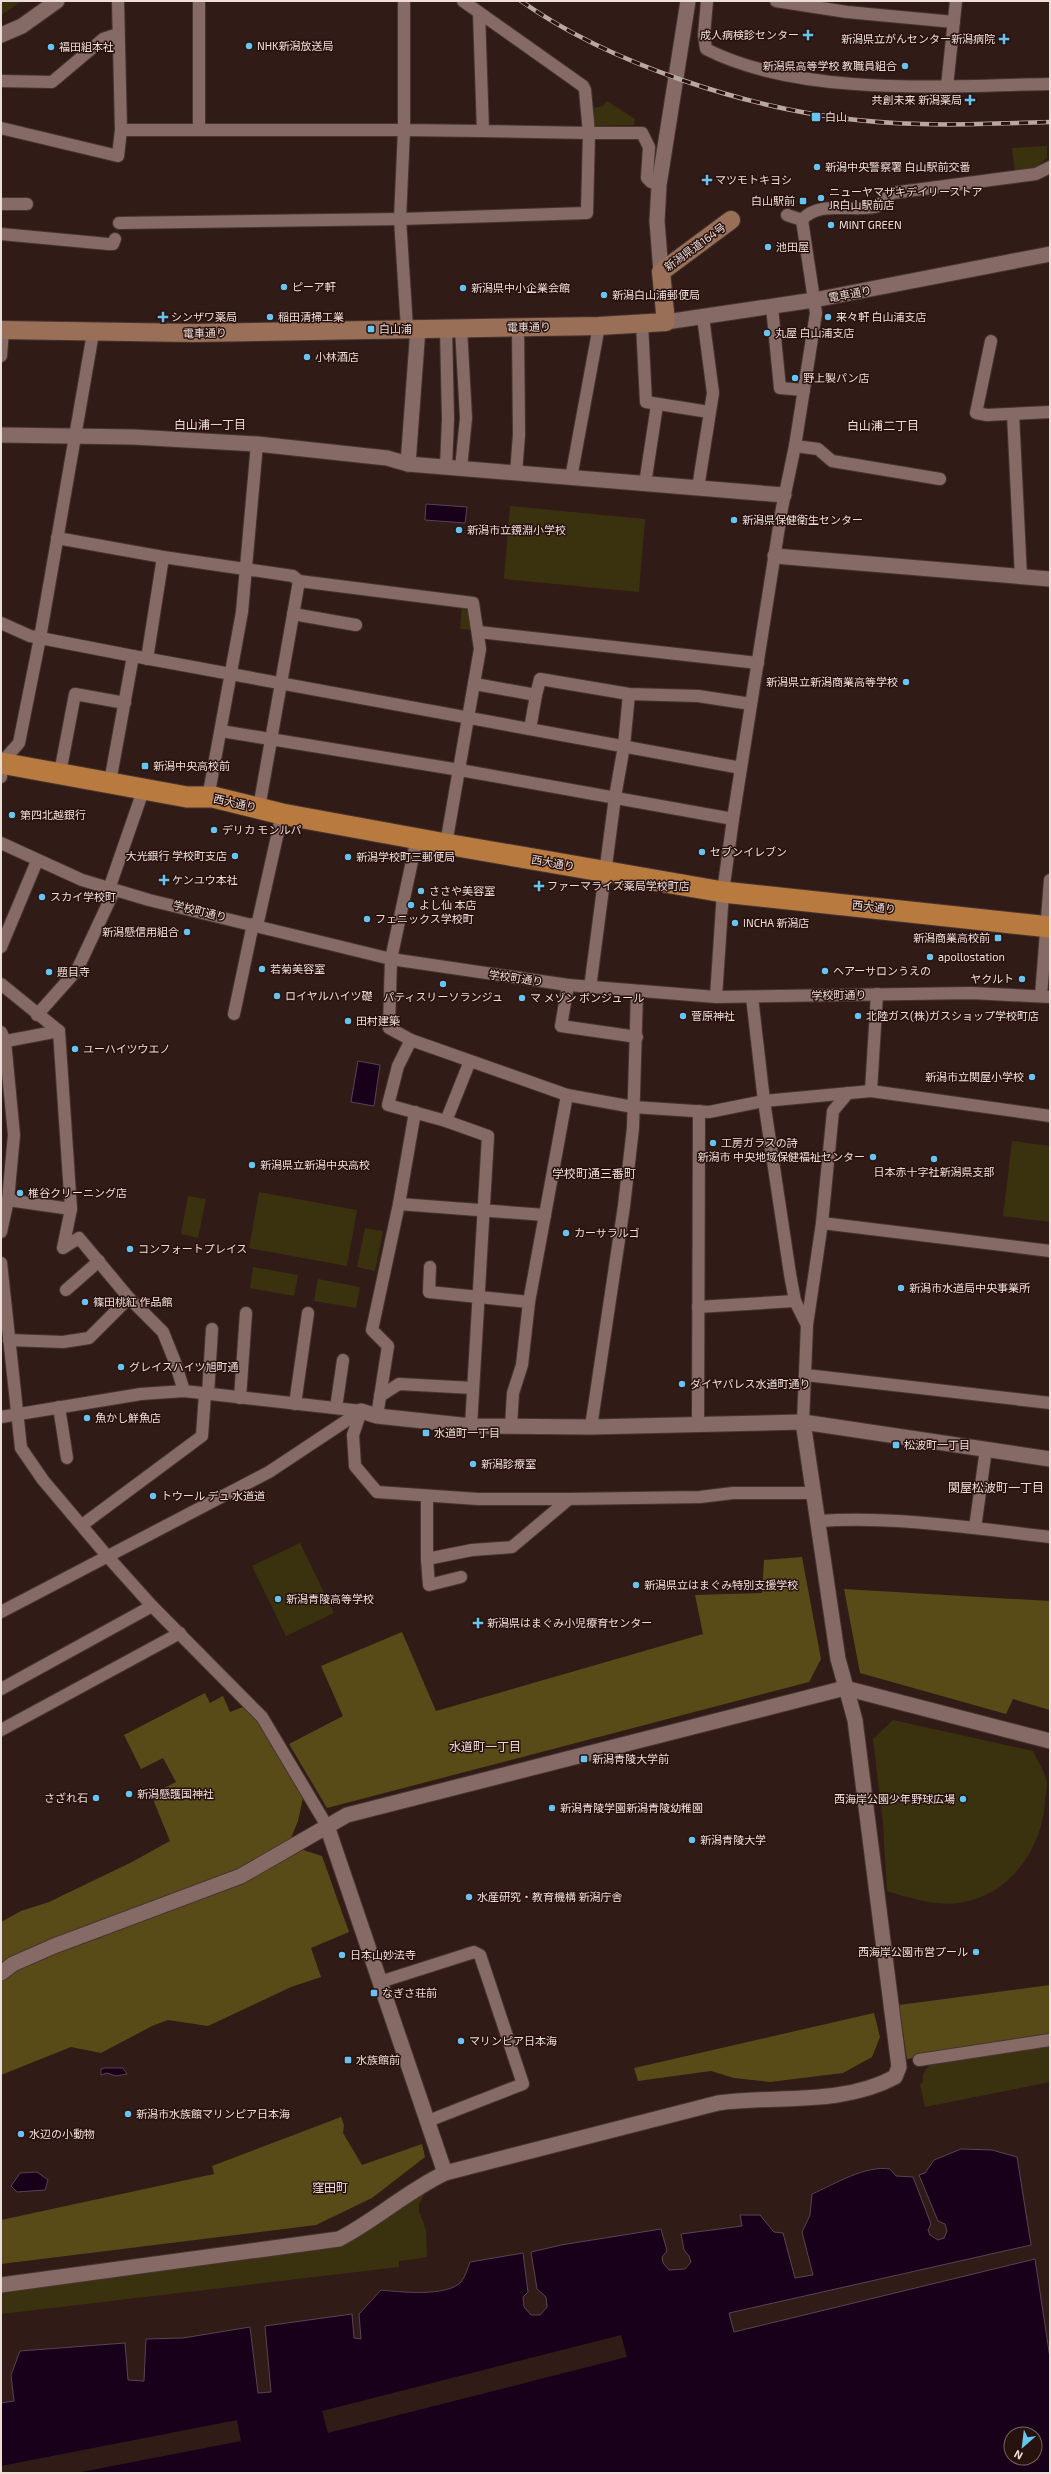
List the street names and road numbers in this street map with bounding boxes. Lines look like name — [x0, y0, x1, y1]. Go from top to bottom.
street label: 新潟県道164号 — [662, 220, 728, 273]
street label: 電車通り — [827, 283, 873, 304]
street label: 電車通り — [507, 320, 551, 333]
street label: 電車通り — [183, 326, 227, 339]
street label: 西大通り — [212, 792, 258, 813]
street label: 西大通り — [530, 852, 576, 873]
street label: 学校町通り — [172, 898, 228, 923]
street label: 西大通り — [851, 898, 897, 915]
street label: 学校町通り — [488, 967, 544, 988]
street label: 学校町通り — [811, 988, 867, 1001]

